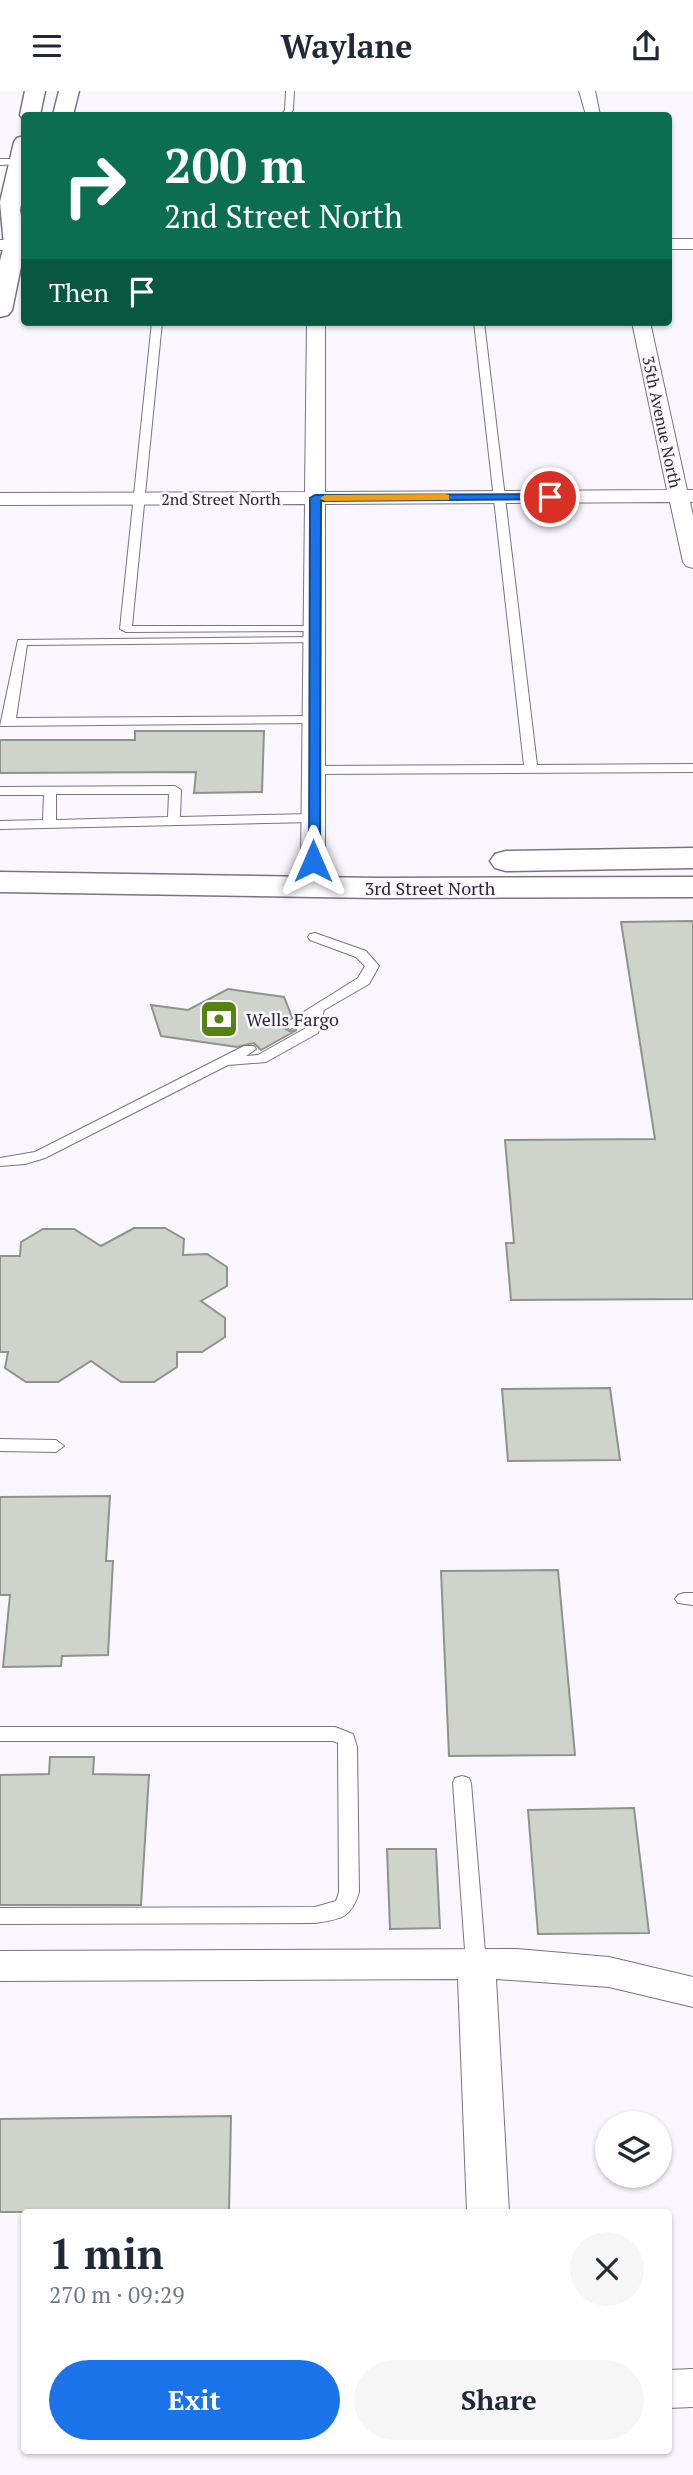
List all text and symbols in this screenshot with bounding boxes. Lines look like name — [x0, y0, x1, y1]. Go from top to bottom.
text: Waylane — [281, 25, 412, 67]
icon: menu — [28, 27, 66, 65]
icon: share — [627, 27, 665, 65]
text: 200 m — [164, 132, 306, 197]
icon: right — [49, 140, 140, 231]
text: 2nd Street North — [164, 195, 403, 237]
icon: arrive — [123, 273, 161, 311]
text: Then — [49, 275, 109, 309]
street label: 35th Avenue North — [637, 354, 687, 491]
pin — [520, 467, 580, 527]
icon: arrive — [531, 478, 569, 516]
street label: 2nd Street North — [161, 488, 281, 510]
position arrow — [276, 824, 350, 898]
street label: 3rd Street North — [365, 876, 496, 900]
bank icon: Wells Fargo — [198, 998, 240, 1040]
place label: Wells Fargo — [246, 1007, 339, 1031]
map controls — [595, 2111, 672, 2188]
button: layers — [595, 2111, 672, 2188]
text: 1 min — [49, 2225, 164, 2281]
button: close — [570, 2232, 644, 2306]
text: 270 m · 09:29 — [49, 2279, 184, 2310]
button: Exit — [49, 2360, 340, 2440]
button: Share — [354, 2360, 644, 2440]

